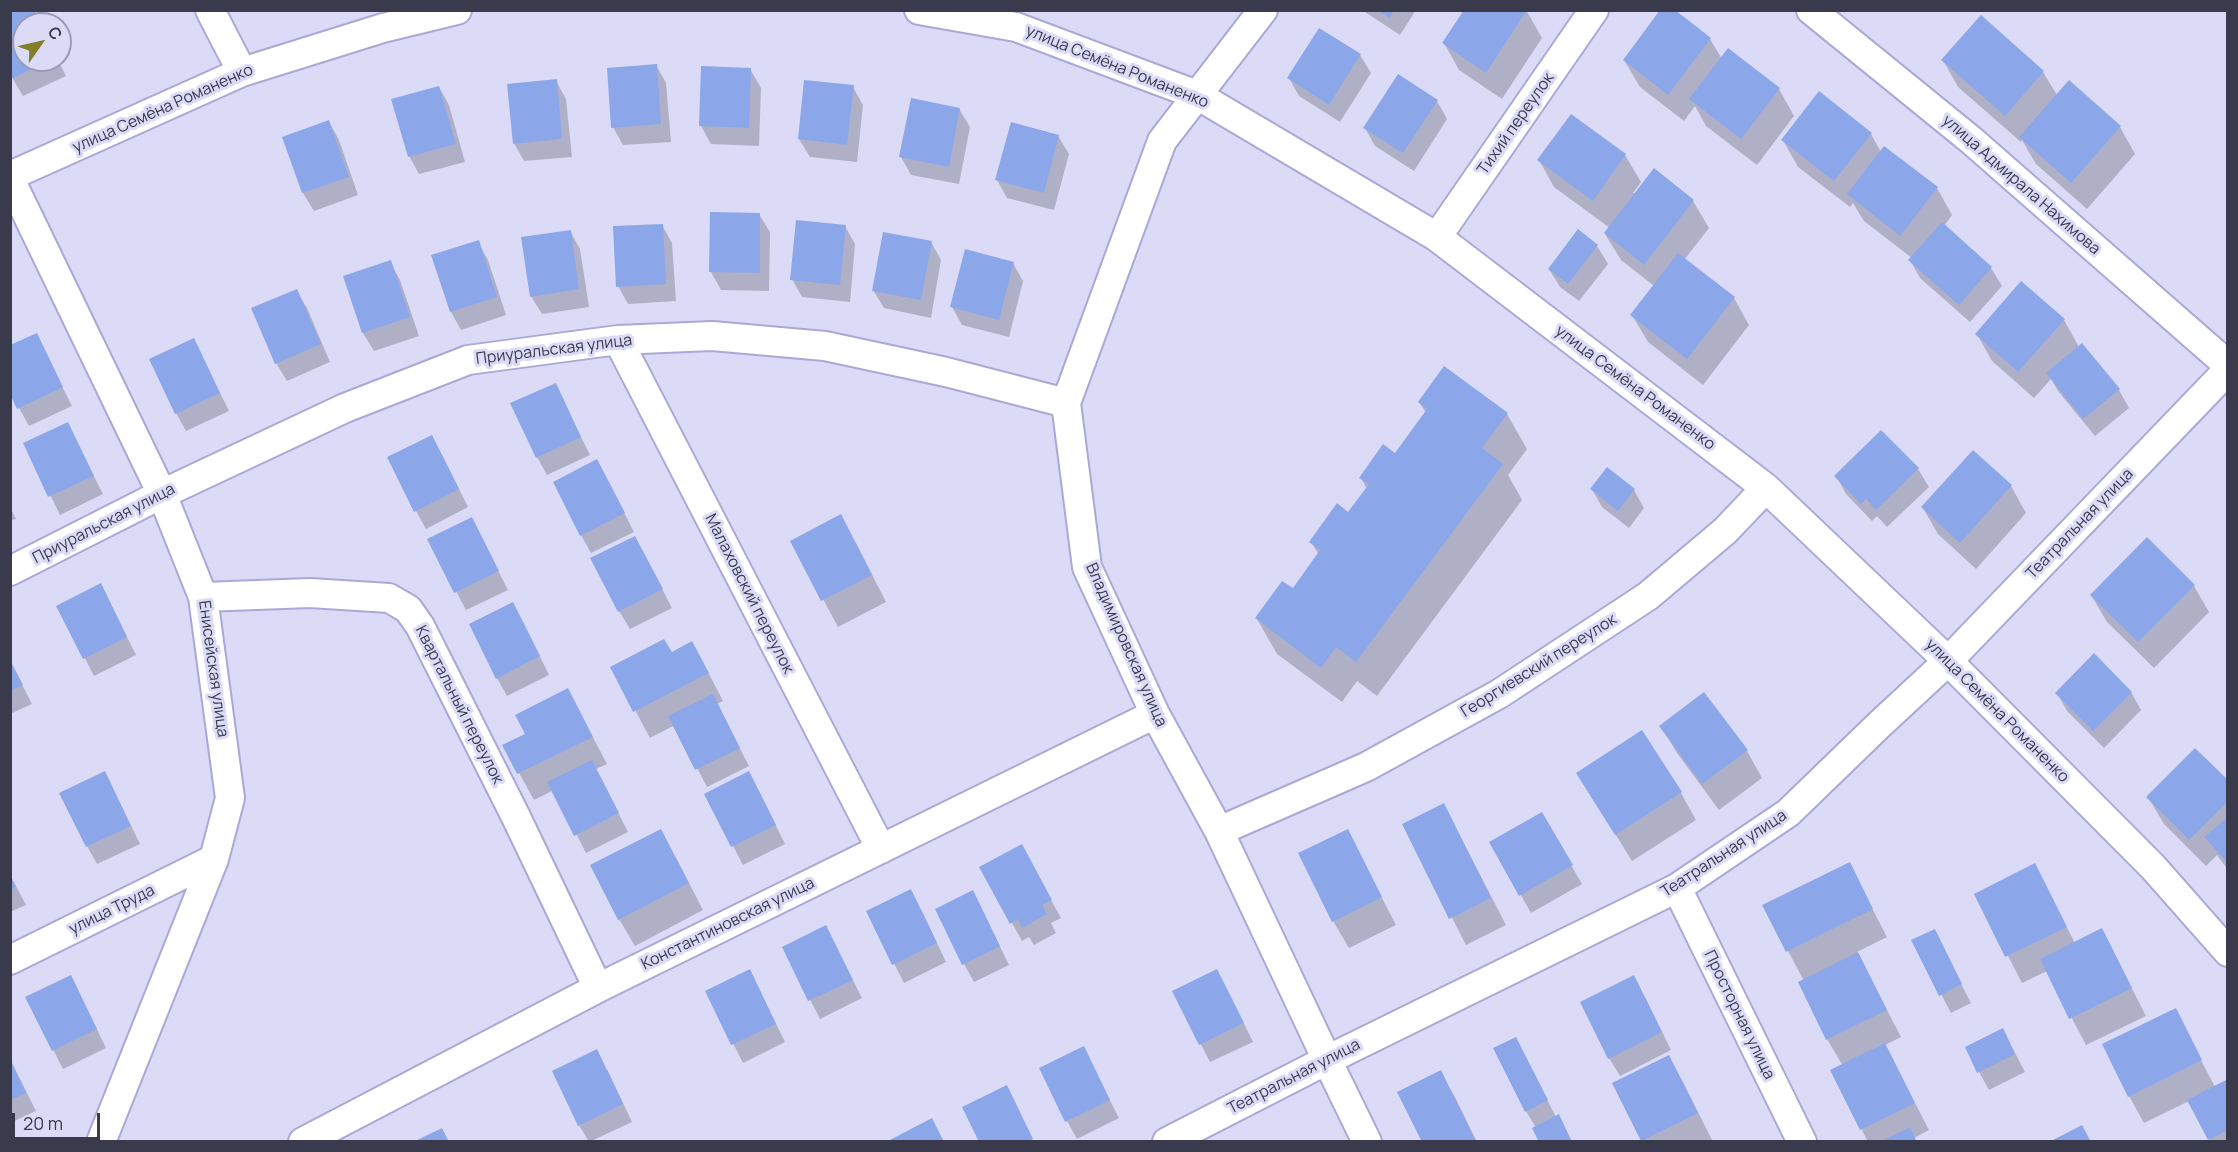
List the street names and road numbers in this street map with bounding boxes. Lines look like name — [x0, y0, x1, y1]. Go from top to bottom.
street label: улица Семёна Романенко — [1023, 21, 1211, 113]
street label: улица Семёна Романенко — [70, 60, 256, 158]
street label: Тихий переулок — [1474, 69, 1558, 179]
street label: улица Адмирала Нахимова — [1938, 111, 2104, 259]
street label: улица Семёна Романенко — [1551, 322, 1719, 454]
street label: Приуральская улица — [475, 331, 633, 369]
street label: Театральная улица — [2022, 465, 2138, 583]
street label: Приуральская улица — [30, 480, 178, 568]
street label: Малаховский переулок — [700, 511, 798, 677]
street label: Владимировская улица — [1081, 560, 1171, 730]
street label: Енисейская улица — [194, 599, 232, 739]
street label: Георгиевский переулок — [1458, 610, 1620, 722]
street label: Квартальный переулок — [411, 623, 507, 787]
street label: улица Семёна Романенко — [1921, 635, 2073, 787]
street label: Театральная улица — [1658, 806, 1790, 902]
street label: Константиновская улица — [638, 874, 818, 974]
street label: улица Труда — [66, 881, 158, 939]
street label: Просторная улица — [1699, 947, 1779, 1083]
street label: Театральная улица — [1225, 1035, 1363, 1119]

